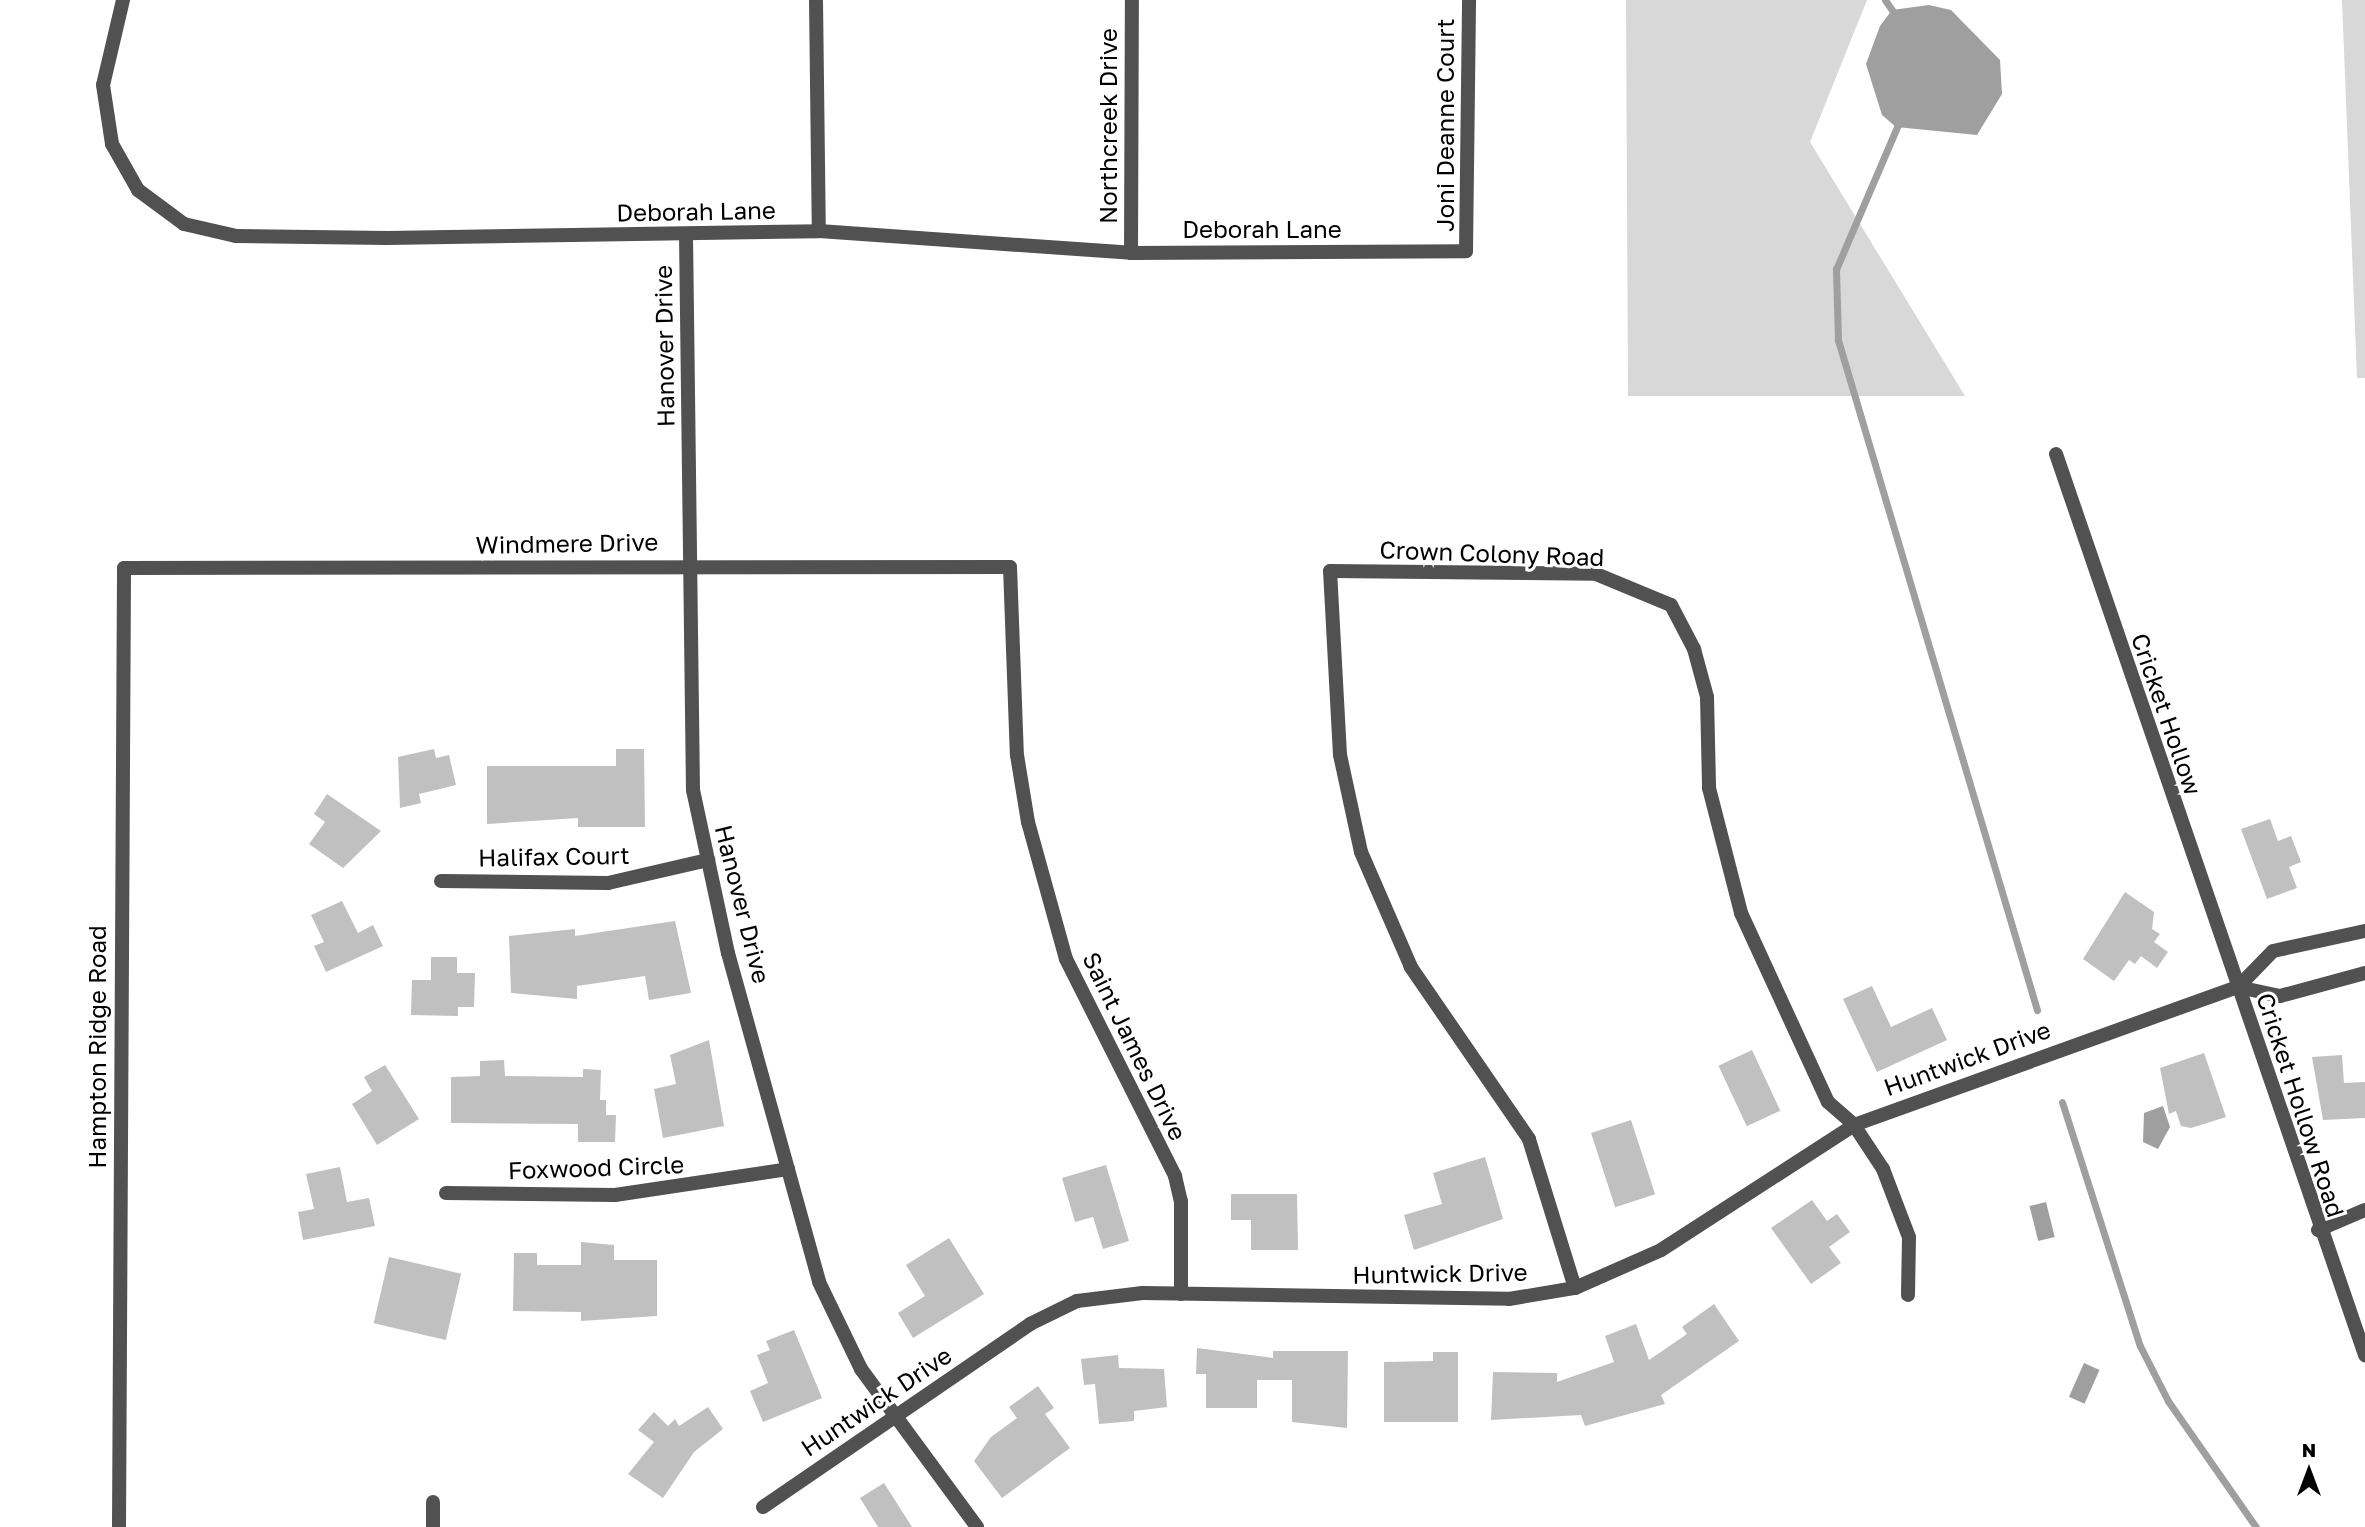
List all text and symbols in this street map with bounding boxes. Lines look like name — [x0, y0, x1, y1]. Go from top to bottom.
street label: Joni Deanne Court — [1431, 18, 1459, 232]
street label: Northcreek Drive — [1094, 28, 1122, 224]
street label: Deborah Lane — [616, 195, 776, 227]
street label: Deborah Lane — [1182, 215, 1342, 243]
street label: Hanover Drive — [648, 265, 680, 427]
street label: Windmere Drive — [475, 527, 659, 559]
street label: Crown Colony Road — [1379, 535, 1605, 571]
street label: Cricket Hollow — [2126, 629, 2208, 799]
street label: Hanover Drive — [709, 822, 777, 986]
street label: Halifax Court — [478, 840, 630, 872]
street label: Hampton Ridge Road — [83, 925, 111, 1169]
street label: Saint James Drive — [1077, 947, 1193, 1145]
street label: Cricket Hollow Road — [2251, 989, 2351, 1221]
street label: Huntwick Drive — [1880, 1015, 2054, 1101]
street label: Foxwood Circle — [507, 1150, 685, 1184]
street label: Huntwick Drive — [1352, 1257, 1528, 1289]
street label: Huntwick Drive — [795, 1340, 957, 1462]
north arrow — [2274, 1436, 2344, 1506]
text: N — [2302, 1438, 2316, 1461]

